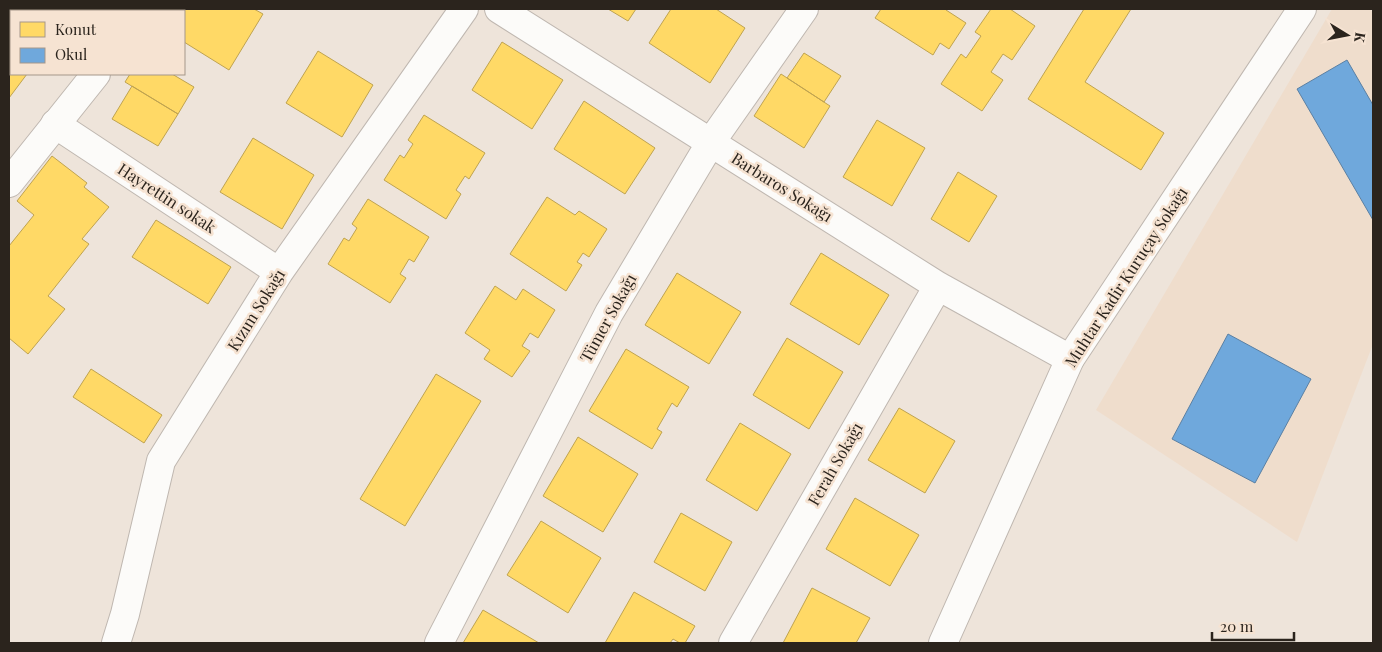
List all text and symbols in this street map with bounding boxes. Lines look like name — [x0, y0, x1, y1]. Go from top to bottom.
legend — [10, 10, 185, 75]
north arrow — [1322, 10, 1372, 60]
text: Konut — [55, 19, 97, 39]
text: K — [1350, 31, 1371, 45]
text: Okul — [55, 44, 87, 64]
street label: Barbaros Sokağı — [728, 147, 837, 226]
street label: Hayrettin sokak — [114, 158, 221, 237]
street label: Muhtar Kadir Kuruçay Sokağı — [1059, 182, 1192, 371]
street label: Kızım Sokağı — [222, 265, 289, 355]
street label: Tümer Sokağı — [575, 269, 641, 366]
street label: Ferah Sokağı — [802, 418, 867, 509]
scale bar — [1212, 610, 1294, 642]
text: 20 m — [1220, 616, 1254, 636]

